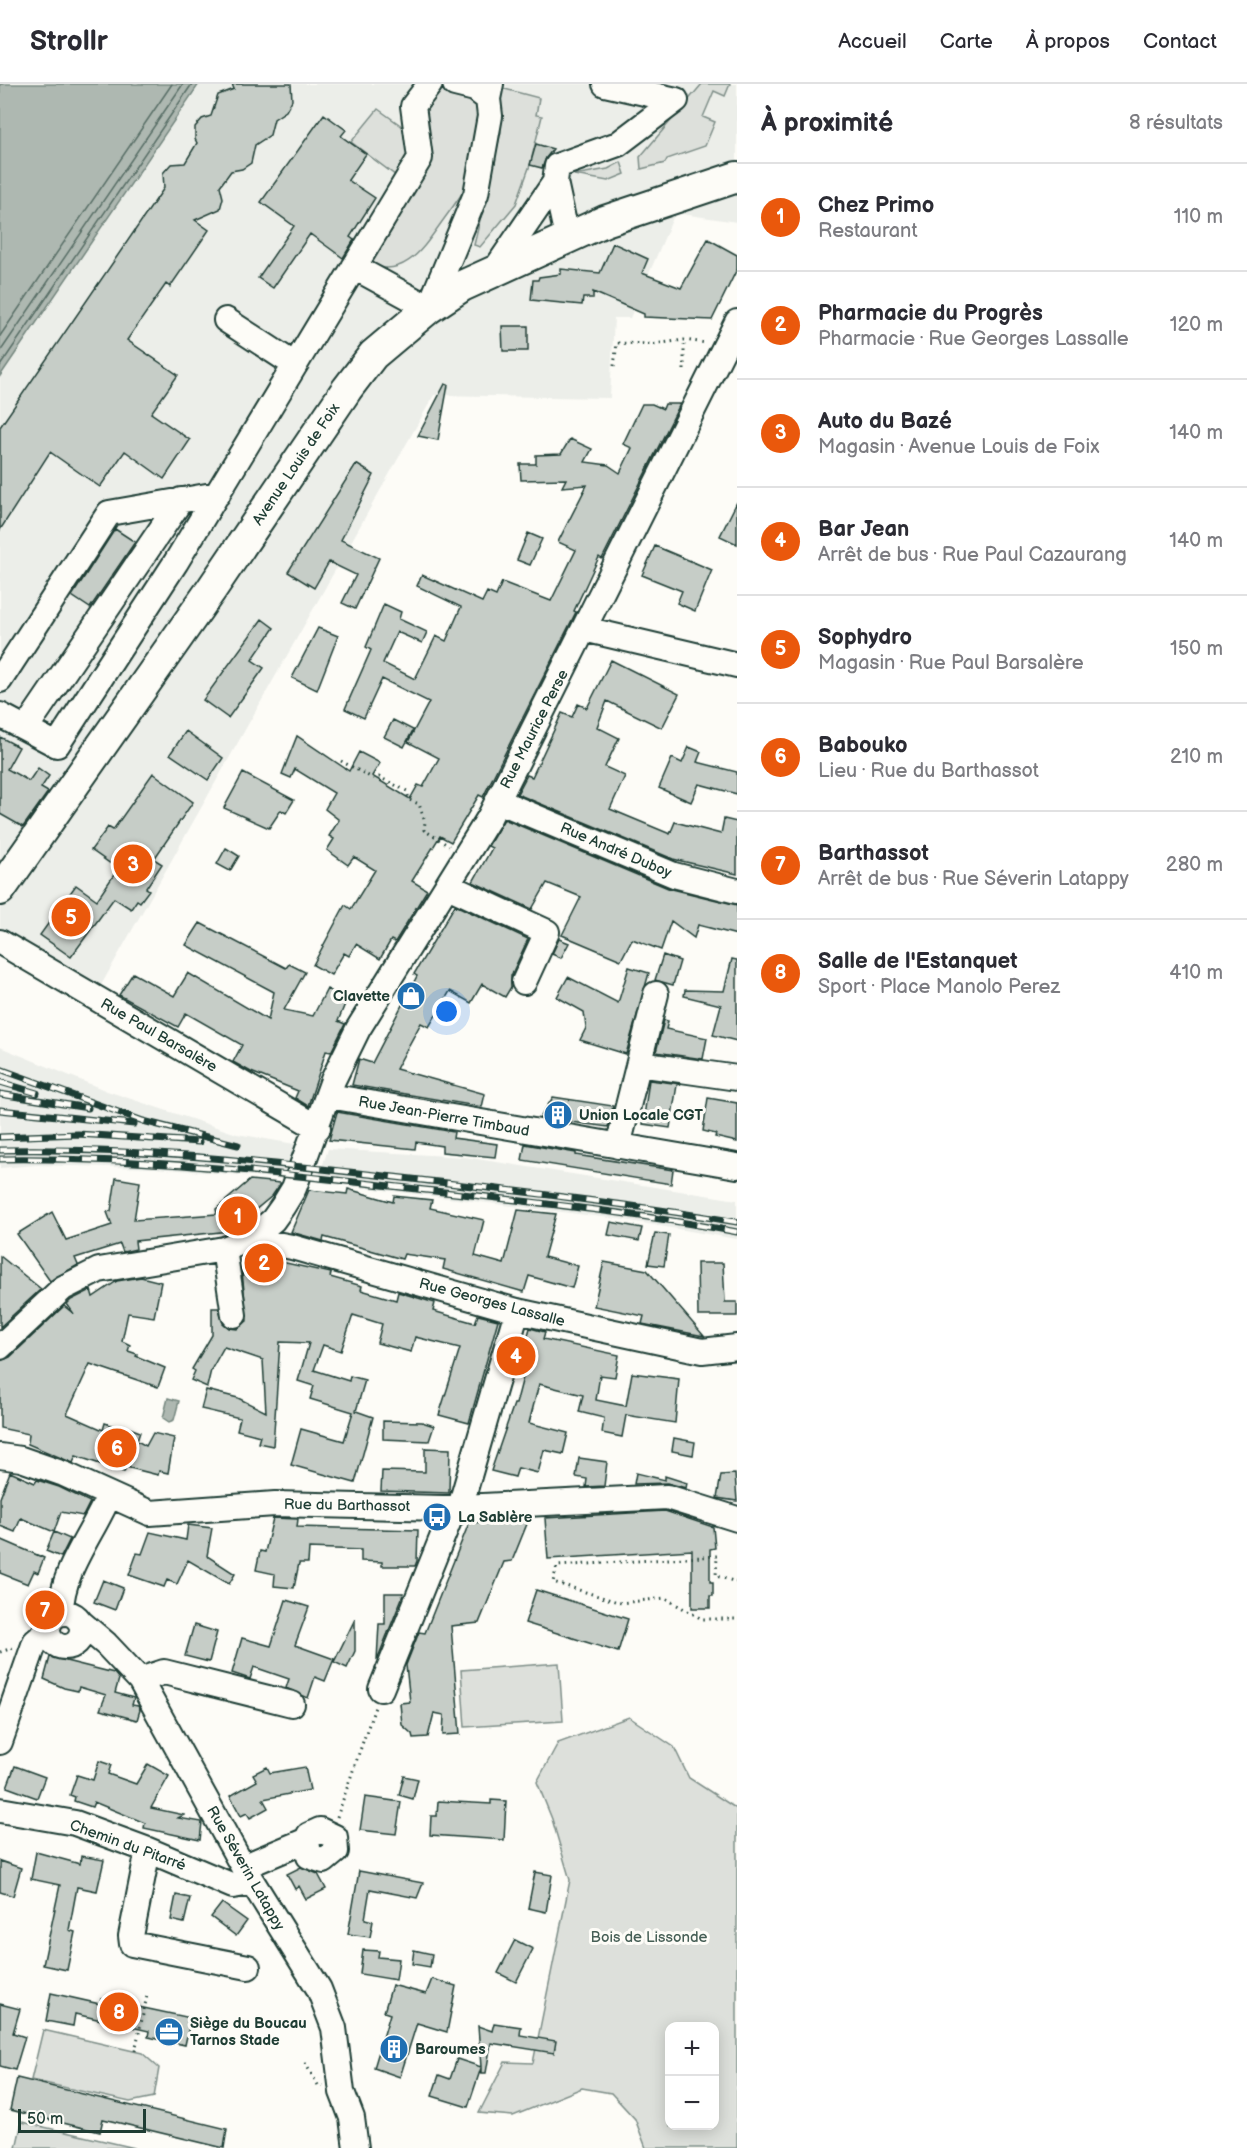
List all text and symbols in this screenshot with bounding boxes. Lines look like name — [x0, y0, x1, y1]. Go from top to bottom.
text: Strollr — [30, 25, 108, 58]
text: Accueil — [838, 29, 907, 54]
text: Carte — [940, 29, 993, 54]
text: À propos — [1026, 29, 1110, 54]
text: Contact — [1143, 29, 1217, 54]
text: À proximité — [761, 108, 893, 139]
text: 8 résultats — [1129, 111, 1223, 135]
text: Chez Primo — [818, 192, 934, 219]
text: 1 — [776, 205, 785, 229]
text: 110 m — [1174, 205, 1223, 229]
text: Restaurant — [818, 219, 918, 243]
text: Pharmacie du Progrès — [818, 300, 1043, 327]
text: 2 — [775, 313, 786, 337]
text: 120 m — [1170, 313, 1223, 337]
text: Pharmacie · Rue Georges Lassalle — [818, 327, 1129, 351]
street label: Avenue Louis de Foix — [248, 400, 344, 529]
text: Auto du Bazé — [818, 408, 952, 435]
text: 3 — [775, 421, 786, 445]
text: 140 m — [1169, 421, 1223, 445]
text: Magasin · Avenue Louis de Foix — [818, 435, 1100, 459]
text: Bar Jean — [818, 516, 909, 543]
text: 4 — [775, 529, 786, 553]
text: 140 m — [1169, 529, 1223, 553]
text: Arrêt de bus · Rue Paul Cazaurang — [818, 543, 1127, 567]
text: Sophydro — [818, 624, 912, 651]
text: 5 — [775, 637, 786, 661]
text: 150 m — [1170, 637, 1223, 661]
text: Magasin · Rue Paul Barsalère — [818, 651, 1084, 675]
street label: Rue Maurice Perse — [496, 666, 573, 792]
text: Babouko — [818, 732, 908, 759]
text: 6 — [774, 745, 787, 769]
text: 210 m — [1170, 745, 1223, 769]
text: Lieu · Rue du Barthassot — [818, 759, 1039, 783]
street label: Rue André Duboy — [557, 818, 675, 883]
text: Barthassot — [818, 840, 929, 867]
pin: 3 — [114, 842, 152, 886]
text: 7 — [775, 853, 786, 877]
text: 280 m — [1166, 853, 1223, 877]
text: Arrêt de bus · Rue Séverin Latappy — [818, 867, 1129, 891]
pin: 5 — [52, 894, 90, 940]
text: Salle de l'Estanquet — [818, 948, 1018, 975]
text: 8 — [774, 961, 787, 985]
text: 410 m — [1169, 961, 1223, 985]
text: Sport · Place Manolo Perez — [818, 975, 1060, 999]
shop icon: Clavette — [395, 980, 427, 1012]
place label: Clavette — [333, 987, 390, 1006]
street label: Rue Paul Barsalère — [97, 994, 220, 1077]
your location — [432, 997, 461, 1026]
street label: Rue Jean-Pierre Timbaud — [357, 1092, 531, 1141]
building icon: Union Locale CGT — [542, 1099, 574, 1131]
place label: Union Locale CGT — [579, 1106, 704, 1125]
pin: 1 — [218, 1194, 258, 1238]
pin: 2 — [244, 1240, 284, 1286]
street label: Rue Georges Lassalle — [417, 1274, 567, 1331]
pin: 4 — [496, 1334, 536, 1378]
pin: 6 — [98, 1426, 136, 1470]
street label: Rue du Barthassot — [284, 1495, 411, 1516]
bus stop icon: La Sablère — [421, 1501, 453, 1533]
place label: La Sablère — [458, 1508, 533, 1527]
pin: 7 — [26, 1588, 64, 1633]
street label: Rue Séverin Latappy — [202, 1803, 289, 1934]
street label: Chemin du Pitarré — [67, 1816, 189, 1875]
park label: Bois de Lissonde — [591, 1928, 707, 1947]
pin: 8 — [100, 1990, 138, 2034]
place label: Siège du Boucau Tarnos Stade — [190, 2014, 307, 2050]
office icon: Siège du Boucau Tarnos Stade — [153, 2016, 185, 2048]
map controls — [665, 2022, 719, 2130]
button: + — [665, 2022, 719, 2076]
building icon: Baroumes — [378, 2033, 410, 2065]
place label: Baroumes — [415, 2040, 486, 2059]
button: − — [665, 2076, 719, 2130]
scale bar — [18, 2106, 146, 2134]
text: 50 m — [27, 2110, 63, 2129]

